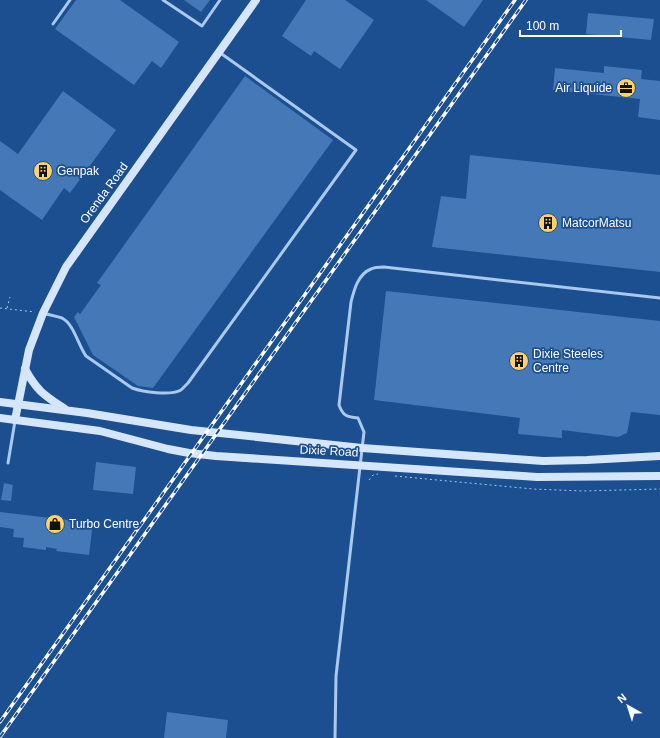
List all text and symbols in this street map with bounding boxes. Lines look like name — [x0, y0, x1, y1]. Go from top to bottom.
scale bar — [520, 12, 621, 38]
text: 100 m — [526, 19, 559, 33]
office icon: Air Liquide — [615, 77, 637, 99]
place label: Air Liquide — [555, 81, 612, 95]
building icon: Genpak — [32, 160, 54, 182]
street label: Orenda Road — [77, 160, 131, 226]
place label: Genpak — [57, 164, 100, 178]
building icon: MatcorMatsu — [537, 212, 559, 234]
place label: MatcorMatsu — [562, 216, 631, 230]
place label: Dixie Steeles Centre — [533, 347, 603, 375]
building icon: Dixie Steeles Centre — [508, 350, 530, 372]
street label: Dixie Road — [299, 442, 359, 460]
shop icon: Turbo Centre — [44, 513, 66, 535]
place label: Turbo Centre — [69, 517, 140, 531]
north arrow — [608, 686, 648, 726]
text: N — [615, 691, 629, 705]

